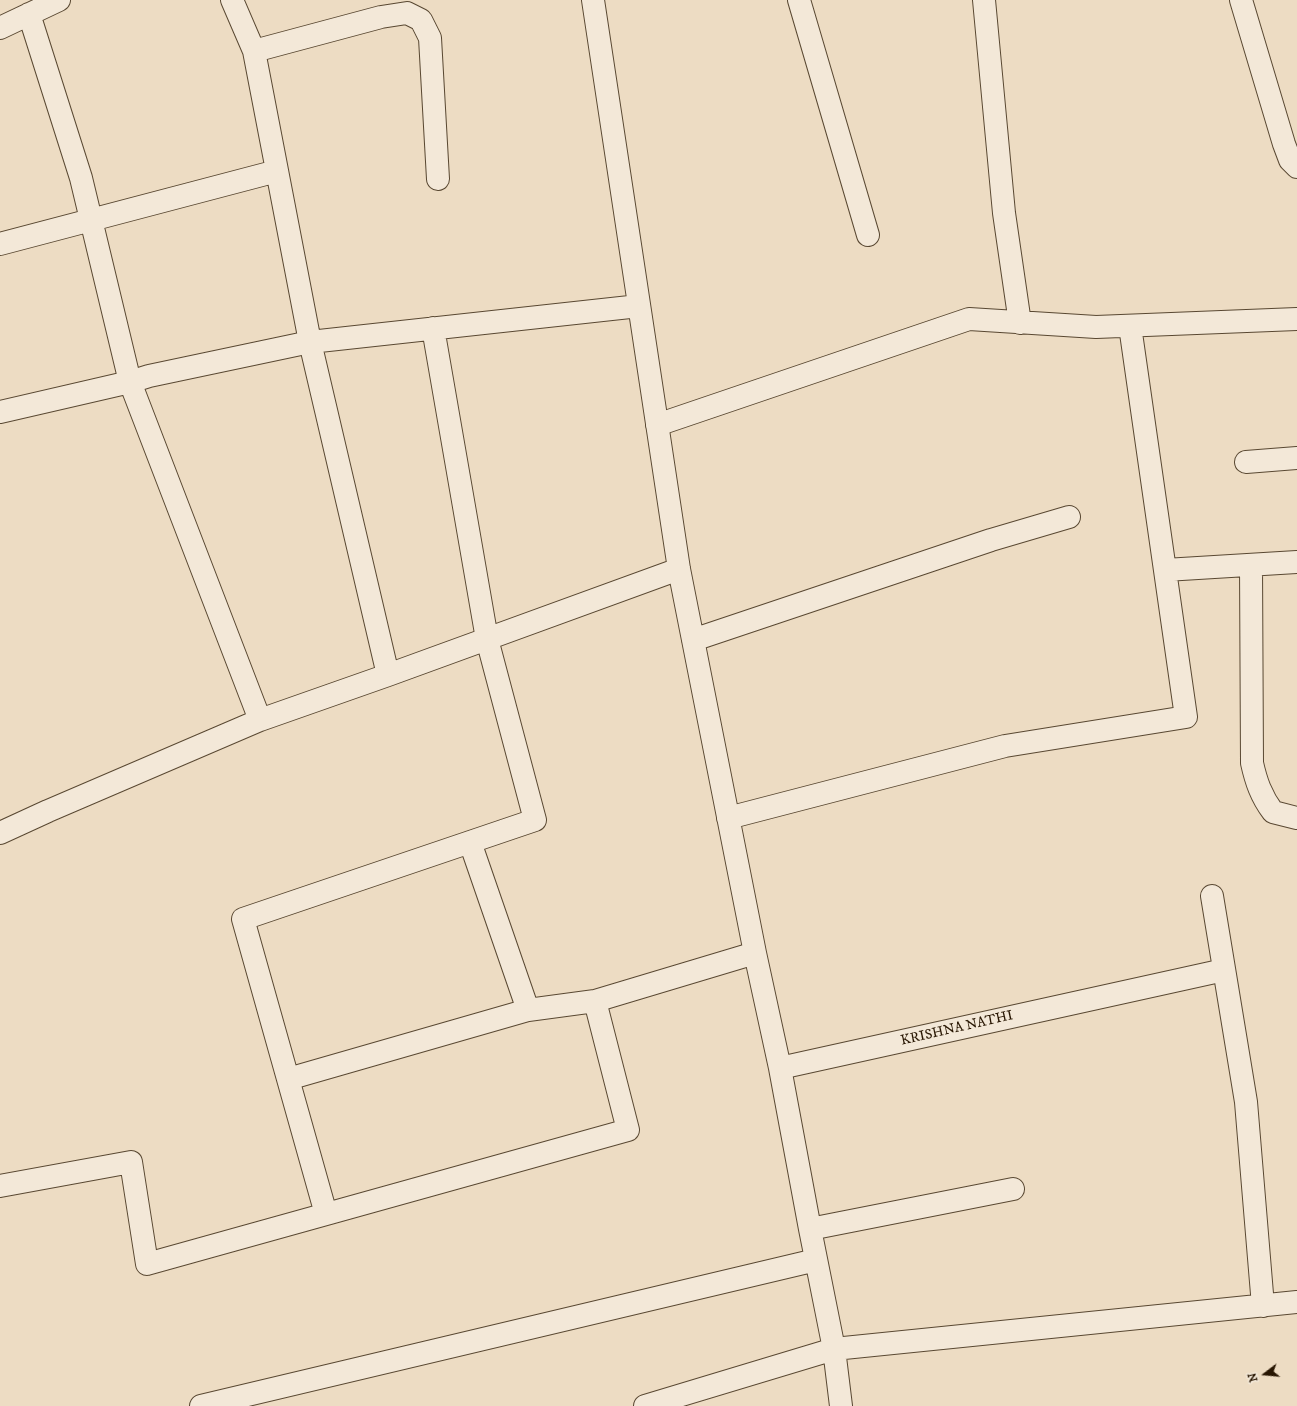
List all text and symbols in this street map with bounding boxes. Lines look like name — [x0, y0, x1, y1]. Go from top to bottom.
street label: KRISHNA NATHI — [899, 1008, 1015, 1050]
north arrow — [1245, 1354, 1285, 1394]
text: N — [1245, 1371, 1261, 1384]

